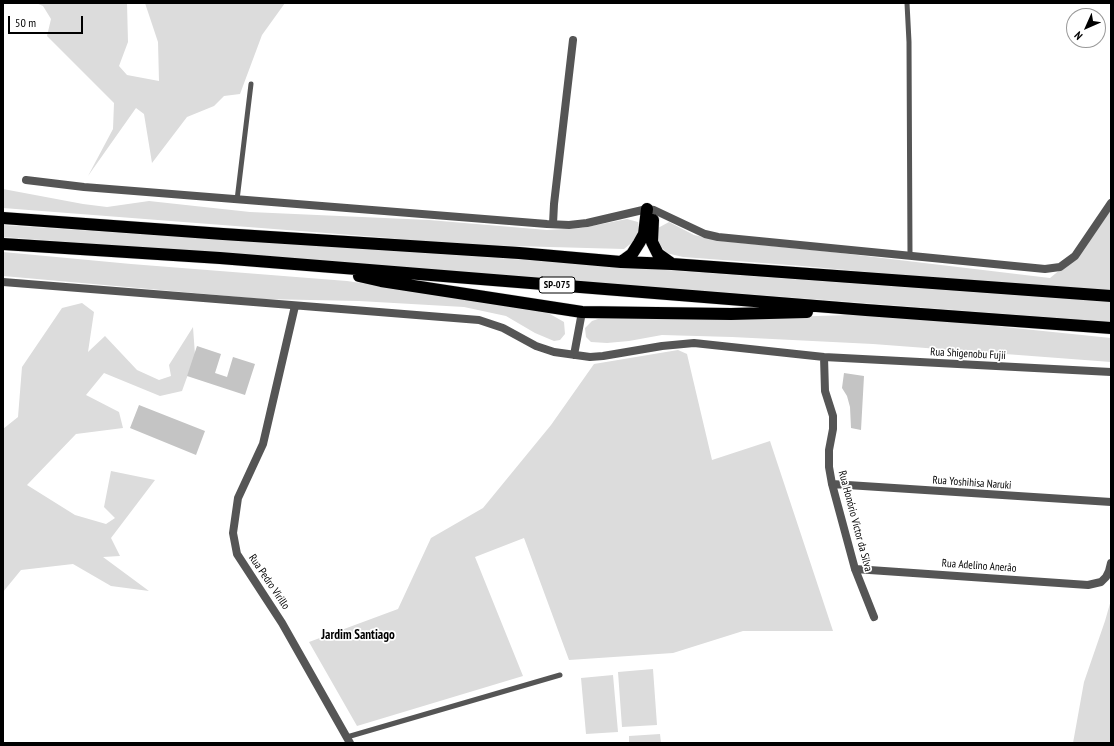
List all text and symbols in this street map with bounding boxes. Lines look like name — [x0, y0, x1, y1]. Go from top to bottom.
scale bar — [10, 8, 85, 34]
north arrow — [1066, 8, 1106, 48]
text: 50 m — [15, 15, 36, 30]
text: N — [1071, 29, 1085, 43]
road number: SP-075 — [539, 277, 575, 293]
street label: Rua Shigenobu Fujii — [930, 345, 1006, 363]
street label: Rua Honório Victor da Silva — [835, 469, 875, 573]
street label: Rua Yoshihisa Naruki — [932, 474, 1012, 492]
street label: Rua Pedro Virillo — [246, 552, 292, 612]
street label: Rua Adelino Anerão — [941, 557, 1017, 575]
district label: Jardim Santiago — [321, 627, 395, 643]

